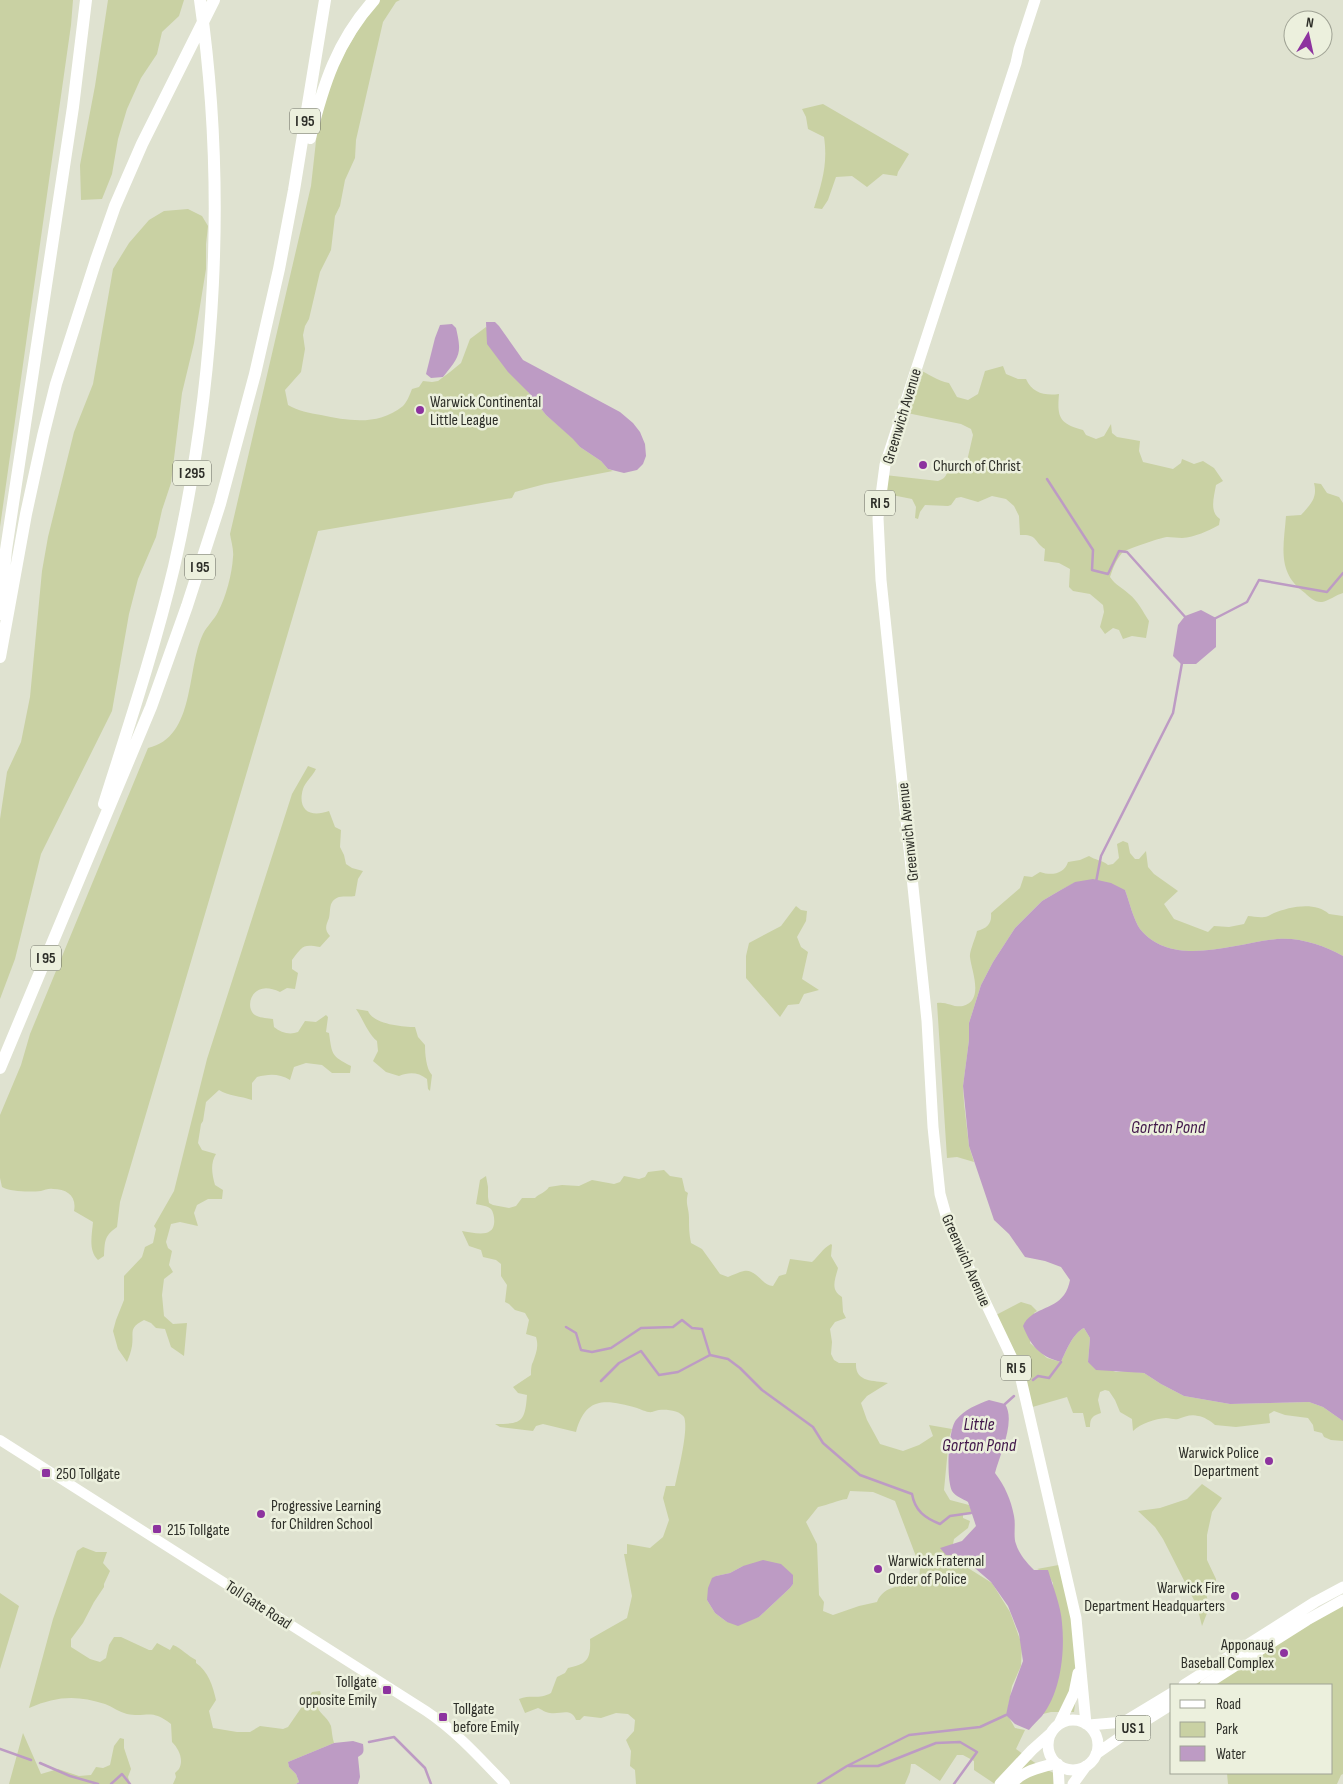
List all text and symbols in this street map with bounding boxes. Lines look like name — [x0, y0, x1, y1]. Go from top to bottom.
north arrow — [1283, 10, 1333, 60]
text: N — [1305, 14, 1315, 32]
road number: I 95 — [290, 108, 320, 134]
street label: Greenwich Avenue — [879, 366, 926, 467]
place label: Warwick Continental Little League — [430, 393, 541, 430]
marker: Warwick Continental Little League — [414, 404, 426, 416]
place label: Church of Christ — [933, 457, 1021, 476]
marker: Church of Christ — [917, 459, 929, 471]
road number: I 295 — [173, 460, 211, 486]
road number: RI 5 — [865, 490, 895, 516]
road number: I 95 — [185, 554, 215, 580]
street label: Greenwich Avenue — [894, 782, 923, 882]
road number: I 95 — [31, 946, 61, 970]
water label: Gorton Pond — [1131, 1117, 1206, 1138]
street label: Greenwich Avenue — [937, 1212, 994, 1310]
road number: RI 5 — [1001, 1356, 1031, 1380]
water label: Little Gorton Pond — [942, 1414, 1017, 1456]
place label: Warwick Police Department — [1179, 1444, 1259, 1481]
marker: Warwick Police Department — [1263, 1455, 1275, 1467]
place label: 250 Tollgate — [56, 1465, 120, 1484]
marker: 250 Tollgate — [40, 1467, 52, 1479]
place label: Progressive Learning for Children School — [271, 1497, 381, 1534]
marker: Progressive Learning for Children School — [255, 1508, 267, 1520]
place label: 215 Tollgate — [167, 1521, 230, 1540]
marker: 215 Tollgate — [151, 1523, 163, 1535]
place label: Warwick Fraternal Order of Police — [888, 1552, 984, 1589]
marker: Warwick Fraternal Order of Police — [872, 1563, 884, 1575]
street label: Toll Gate Road — [222, 1577, 295, 1634]
place label: Warwick Fire Department Headquarters — [1084, 1579, 1225, 1616]
marker: Warwick Fire Department Headquarters — [1229, 1590, 1241, 1602]
place label: Apponaug Baseball Complex — [1181, 1636, 1274, 1673]
marker: Apponaug Baseball Complex — [1278, 1647, 1290, 1659]
place label: Tollgate opposite Emily — [299, 1673, 377, 1710]
marker: Tollgate opposite Emily — [381, 1684, 393, 1696]
legend — [1170, 1684, 1333, 1774]
text: Road — [1216, 1695, 1241, 1714]
place label: Tollgate before Emily — [453, 1700, 519, 1737]
marker: Tollgate before Emily — [437, 1711, 449, 1723]
road number: US 1 — [1116, 1716, 1150, 1740]
text: Park — [1216, 1720, 1238, 1739]
text: Water — [1216, 1745, 1247, 1764]

